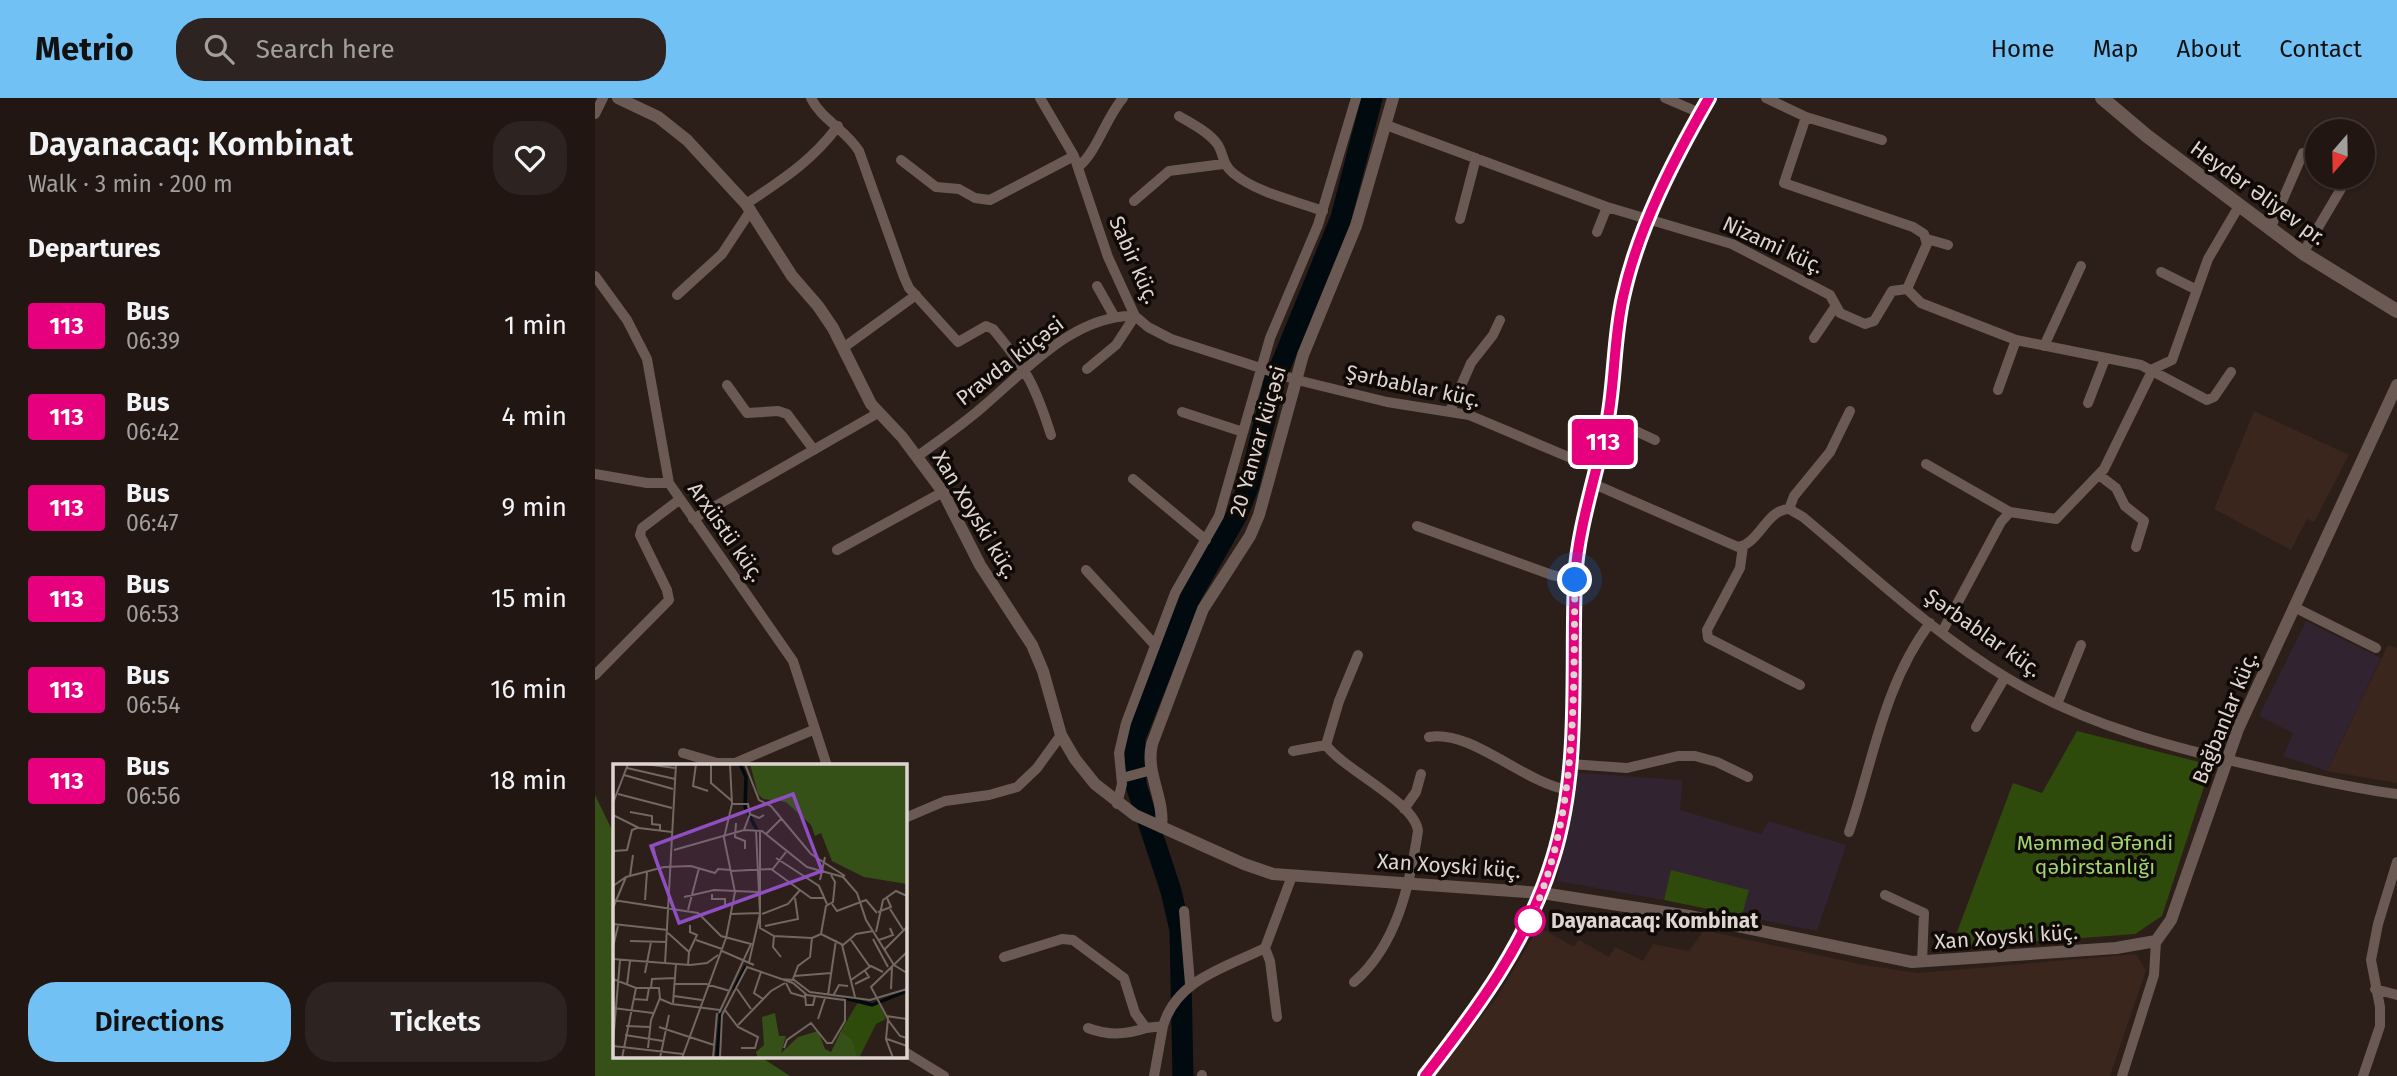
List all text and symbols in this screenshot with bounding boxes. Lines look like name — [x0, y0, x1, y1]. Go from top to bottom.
search box — [176, 18, 666, 81]
text: Metrio — [35, 29, 134, 69]
icon: search — [200, 30, 238, 68]
text: Search here — [256, 34, 395, 65]
text: Home — [1991, 35, 2055, 63]
text: Map — [2093, 35, 2139, 63]
text: About — [2177, 35, 2241, 63]
text: Contact — [2279, 35, 2362, 63]
north arrow — [2305, 119, 2375, 189]
map controls — [2305, 119, 2375, 189]
button: heart — [493, 121, 567, 195]
text: Dayanacaq: Kombinat — [28, 124, 353, 164]
street label: Heydər Əliyev pr. — [2185, 135, 2331, 251]
text: Walk · 3 min · 200 m — [28, 170, 233, 198]
street label: Nizami küç. — [1718, 210, 1828, 280]
street label: Sabir küç. — [1103, 212, 1165, 308]
text: Departures — [28, 233, 161, 264]
text: Bus — [126, 296, 169, 327]
text: 1 min — [504, 310, 567, 341]
street label: Pravda küçəsi — [951, 311, 1069, 411]
text: 113 — [49, 312, 84, 340]
text: 06:39 — [126, 327, 180, 355]
street label: Şərbablar küç. — [1343, 359, 1483, 413]
street label: 20 Yanvar küçəsi — [1224, 362, 1292, 520]
text: Bus — [126, 387, 169, 418]
text: 4 min — [501, 401, 567, 432]
text: 113 — [49, 403, 84, 431]
text: 06:42 — [126, 418, 180, 446]
line badge: 113 — [1563, 419, 1643, 465]
text: 113 — [1586, 428, 1620, 456]
street label: Xan Xoyski küç. — [927, 447, 1023, 583]
street label: Arxüstü küç. — [682, 477, 770, 587]
text: Bus — [126, 478, 169, 509]
text: 9 min — [502, 492, 567, 523]
text: 113 — [49, 494, 84, 522]
text: 06:47 — [126, 509, 178, 537]
your location — [1557, 562, 1592, 597]
text: Bus — [126, 569, 169, 600]
text: 15 min — [491, 583, 567, 614]
street label: Şərbablar küç. — [1920, 583, 2046, 683]
text: 113 — [49, 585, 84, 613]
text: 06:53 — [126, 600, 180, 628]
street label: Bağbanlar küç. — [2187, 648, 2263, 788]
text: Bus — [126, 660, 169, 691]
text: 16 min — [490, 674, 567, 705]
text: 113 — [49, 676, 84, 704]
text: 06:54 — [126, 691, 180, 719]
text: Bus — [126, 751, 169, 782]
inset map — [613, 764, 907, 1058]
text: 18 min — [490, 765, 567, 796]
text: 113 — [49, 767, 84, 795]
text: 06:56 — [126, 782, 181, 810]
park label: Məmməd Əfəndi qəbirstanlığı — [2017, 830, 2173, 880]
street label: Xan Xoyski küç. — [1376, 848, 1522, 884]
marker: Dayanacaq: Kombinat — [1515, 906, 1545, 936]
place label: Dayanacaq: Kombinat — [1551, 908, 1759, 934]
street label: Xan Xoyski küç. — [1933, 919, 2079, 955]
button: Directions — [28, 982, 291, 1062]
button: Tickets — [305, 982, 567, 1062]

